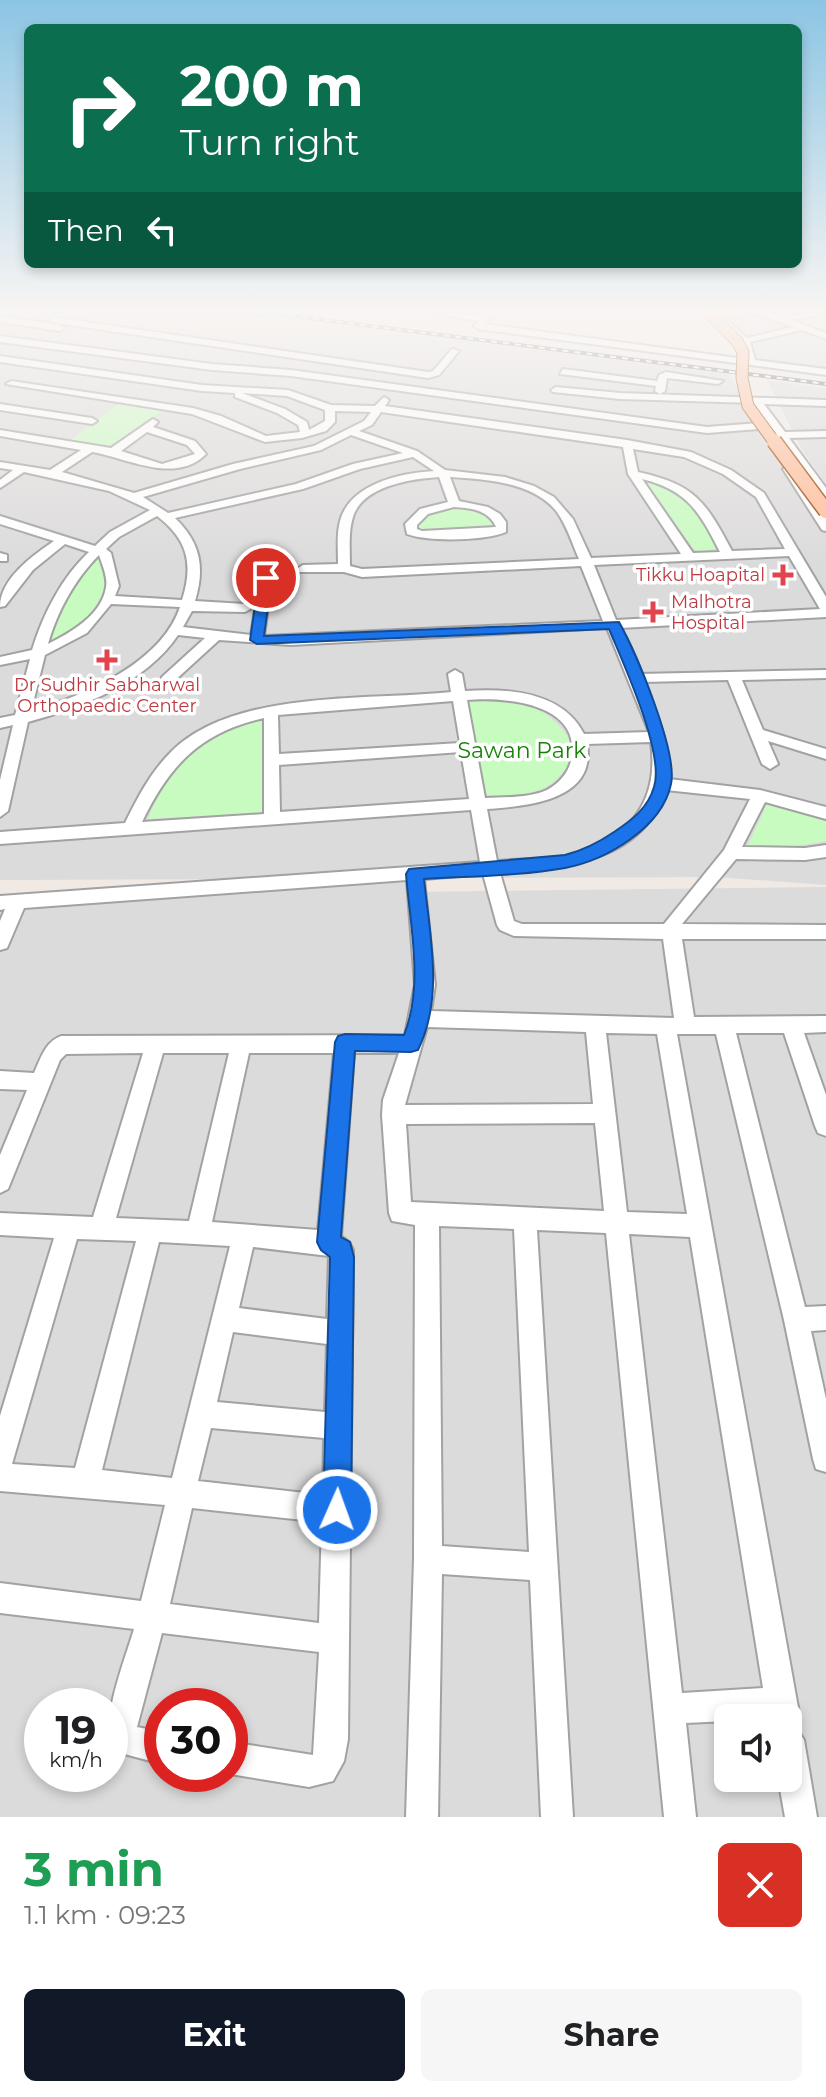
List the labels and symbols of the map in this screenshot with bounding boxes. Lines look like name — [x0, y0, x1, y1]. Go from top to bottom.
pin — [232, 544, 300, 612]
place label: Tikku Hoapital — [636, 564, 765, 586]
marker: Tikku Hoapital — [772, 564, 794, 586]
place label: Malhotra Hospital — [671, 591, 752, 634]
marker: Malhotra Hospital — [642, 601, 664, 623]
marker: Dr Sudhir Sabharwal Orthopaedic Center — [96, 649, 118, 671]
place label: Dr Sudhir Sabharwal Orthopaedic Center — [14, 674, 200, 717]
park label: Sawan Park — [457, 737, 587, 764]
position arrow — [295, 1468, 379, 1552]
speed limit sign: 30 — [144, 1688, 248, 1792]

